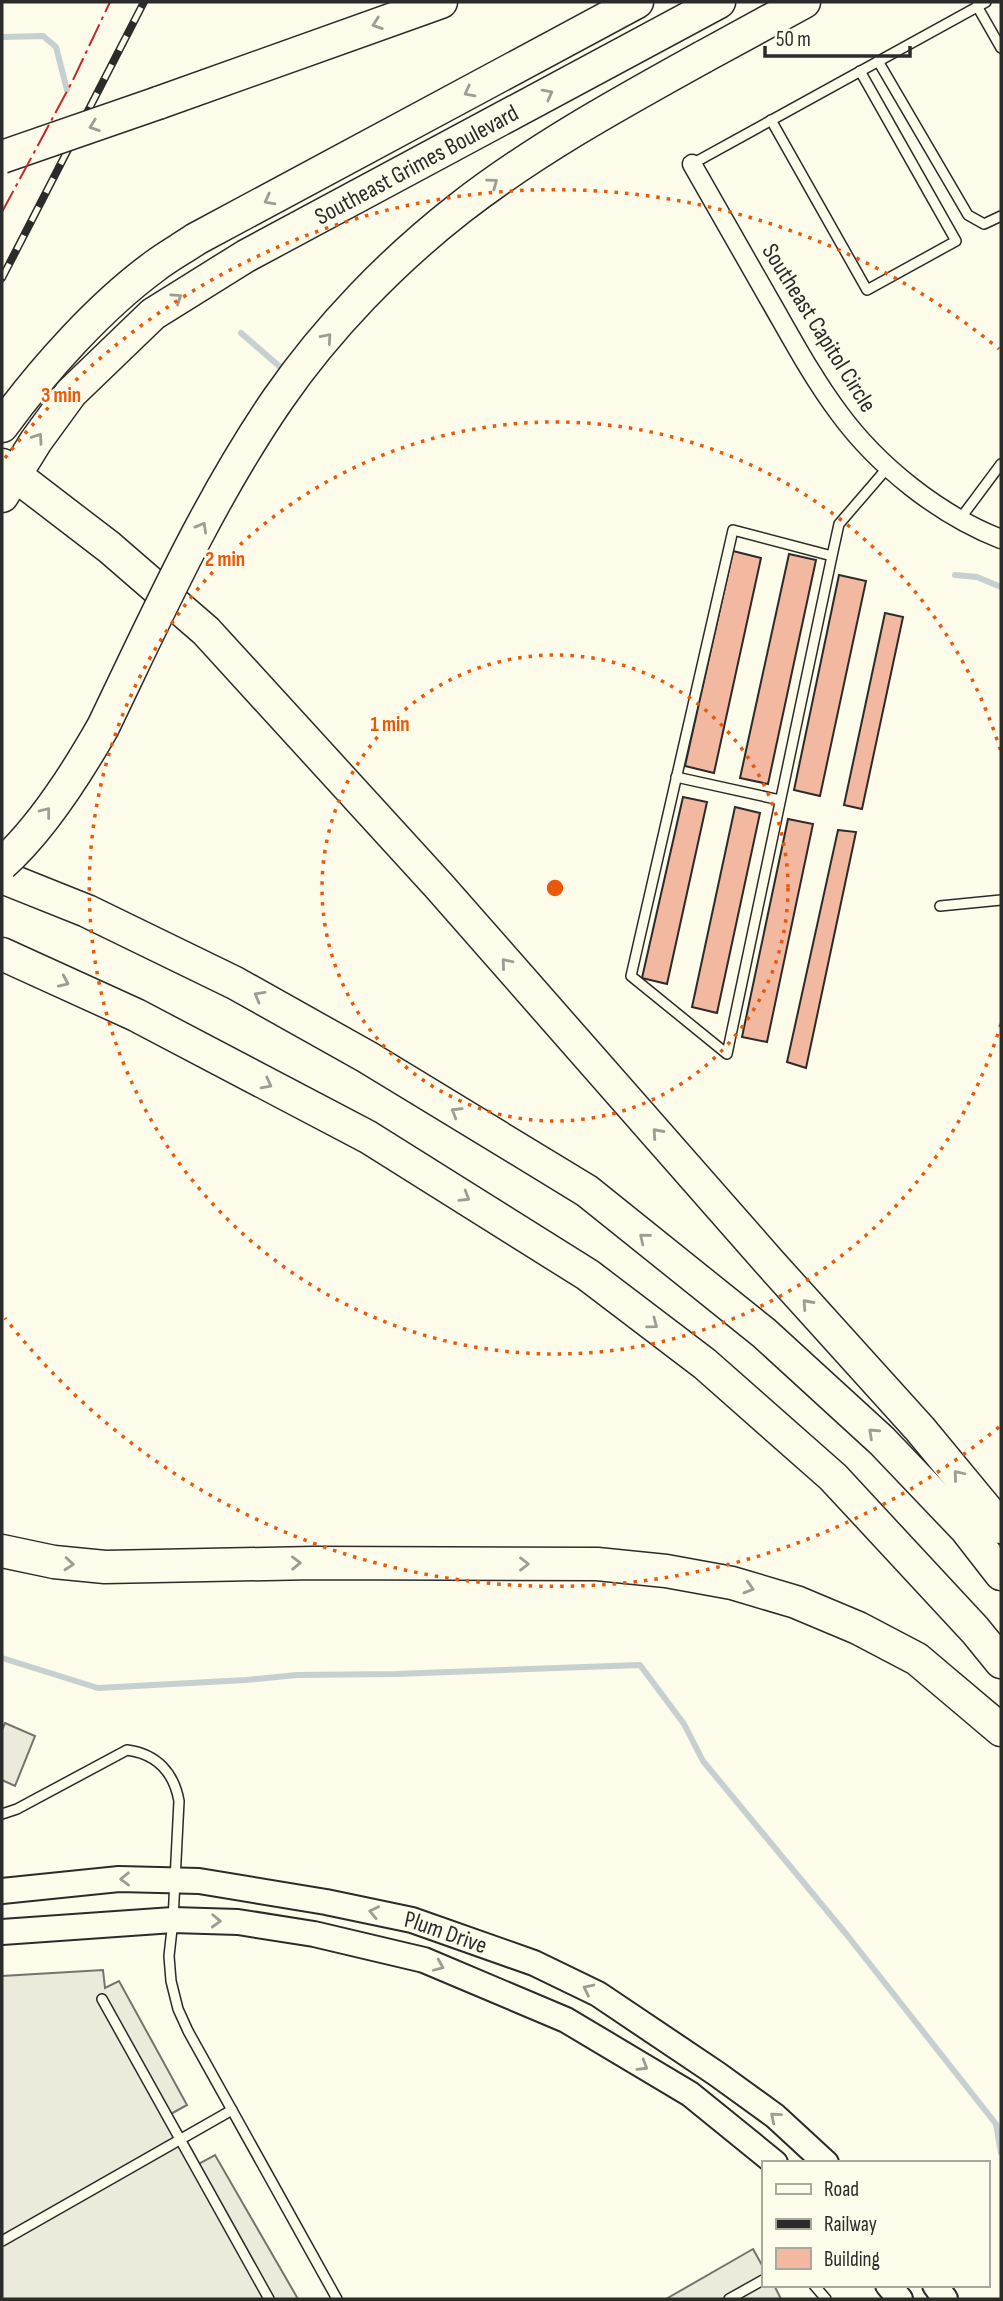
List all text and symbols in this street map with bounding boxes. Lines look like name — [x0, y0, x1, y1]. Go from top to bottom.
scale bar — [765, 14, 910, 58]
one-way arrow — [371, 16, 383, 30]
text: 50 m — [776, 27, 811, 52]
one-way arrow — [464, 84, 476, 97]
one-way arrow — [540, 88, 553, 102]
street label: Southeast Grimes Boulevard — [310, 98, 523, 231]
one-way arrow — [88, 118, 100, 132]
one-way arrow — [485, 179, 498, 192]
one-way arrow — [263, 192, 276, 205]
street label: Southeast Capitol Circle — [756, 238, 882, 418]
one-way arrow — [169, 294, 182, 306]
one-way arrow — [319, 333, 331, 346]
text: 3 min — [41, 383, 81, 408]
one-way arrow — [30, 433, 42, 446]
one-way arrow — [194, 522, 207, 534]
text: 2 min — [205, 547, 245, 572]
text: 1 min — [370, 712, 410, 737]
one-way arrow — [38, 808, 51, 820]
centre of rings — [543, 876, 567, 900]
one-way arrow — [502, 959, 514, 972]
one-way arrow — [57, 974, 69, 988]
one-way arrow — [254, 991, 267, 1004]
one-way arrow — [260, 1076, 272, 1089]
one-way arrow — [450, 1107, 463, 1120]
one-way arrow — [652, 1129, 665, 1142]
one-way arrow — [457, 1188, 470, 1201]
one-way arrow — [640, 1233, 652, 1246]
one-way arrow — [803, 1299, 815, 1312]
one-way arrow — [645, 1316, 658, 1329]
one-way arrow — [868, 1429, 881, 1441]
one-way arrow — [954, 1470, 966, 1483]
one-way arrow — [63, 1556, 75, 1571]
one-way arrow — [291, 1556, 302, 1571]
one-way arrow — [519, 1556, 529, 1572]
one-way arrow — [743, 1580, 755, 1595]
one-way arrow — [119, 1872, 130, 1887]
street label: Plum Drive — [402, 1904, 491, 1960]
one-way arrow — [368, 1906, 380, 1921]
one-way arrow — [211, 1914, 222, 1929]
one-way arrow — [432, 1958, 444, 1972]
one-way arrow — [583, 1983, 595, 1997]
one-way arrow — [635, 2058, 648, 2071]
one-way arrow — [771, 2113, 784, 2125]
legend — [762, 2161, 989, 2287]
text: Road — [824, 2177, 859, 2202]
text: Railway — [824, 2212, 877, 2237]
text: Building — [824, 2247, 880, 2272]

